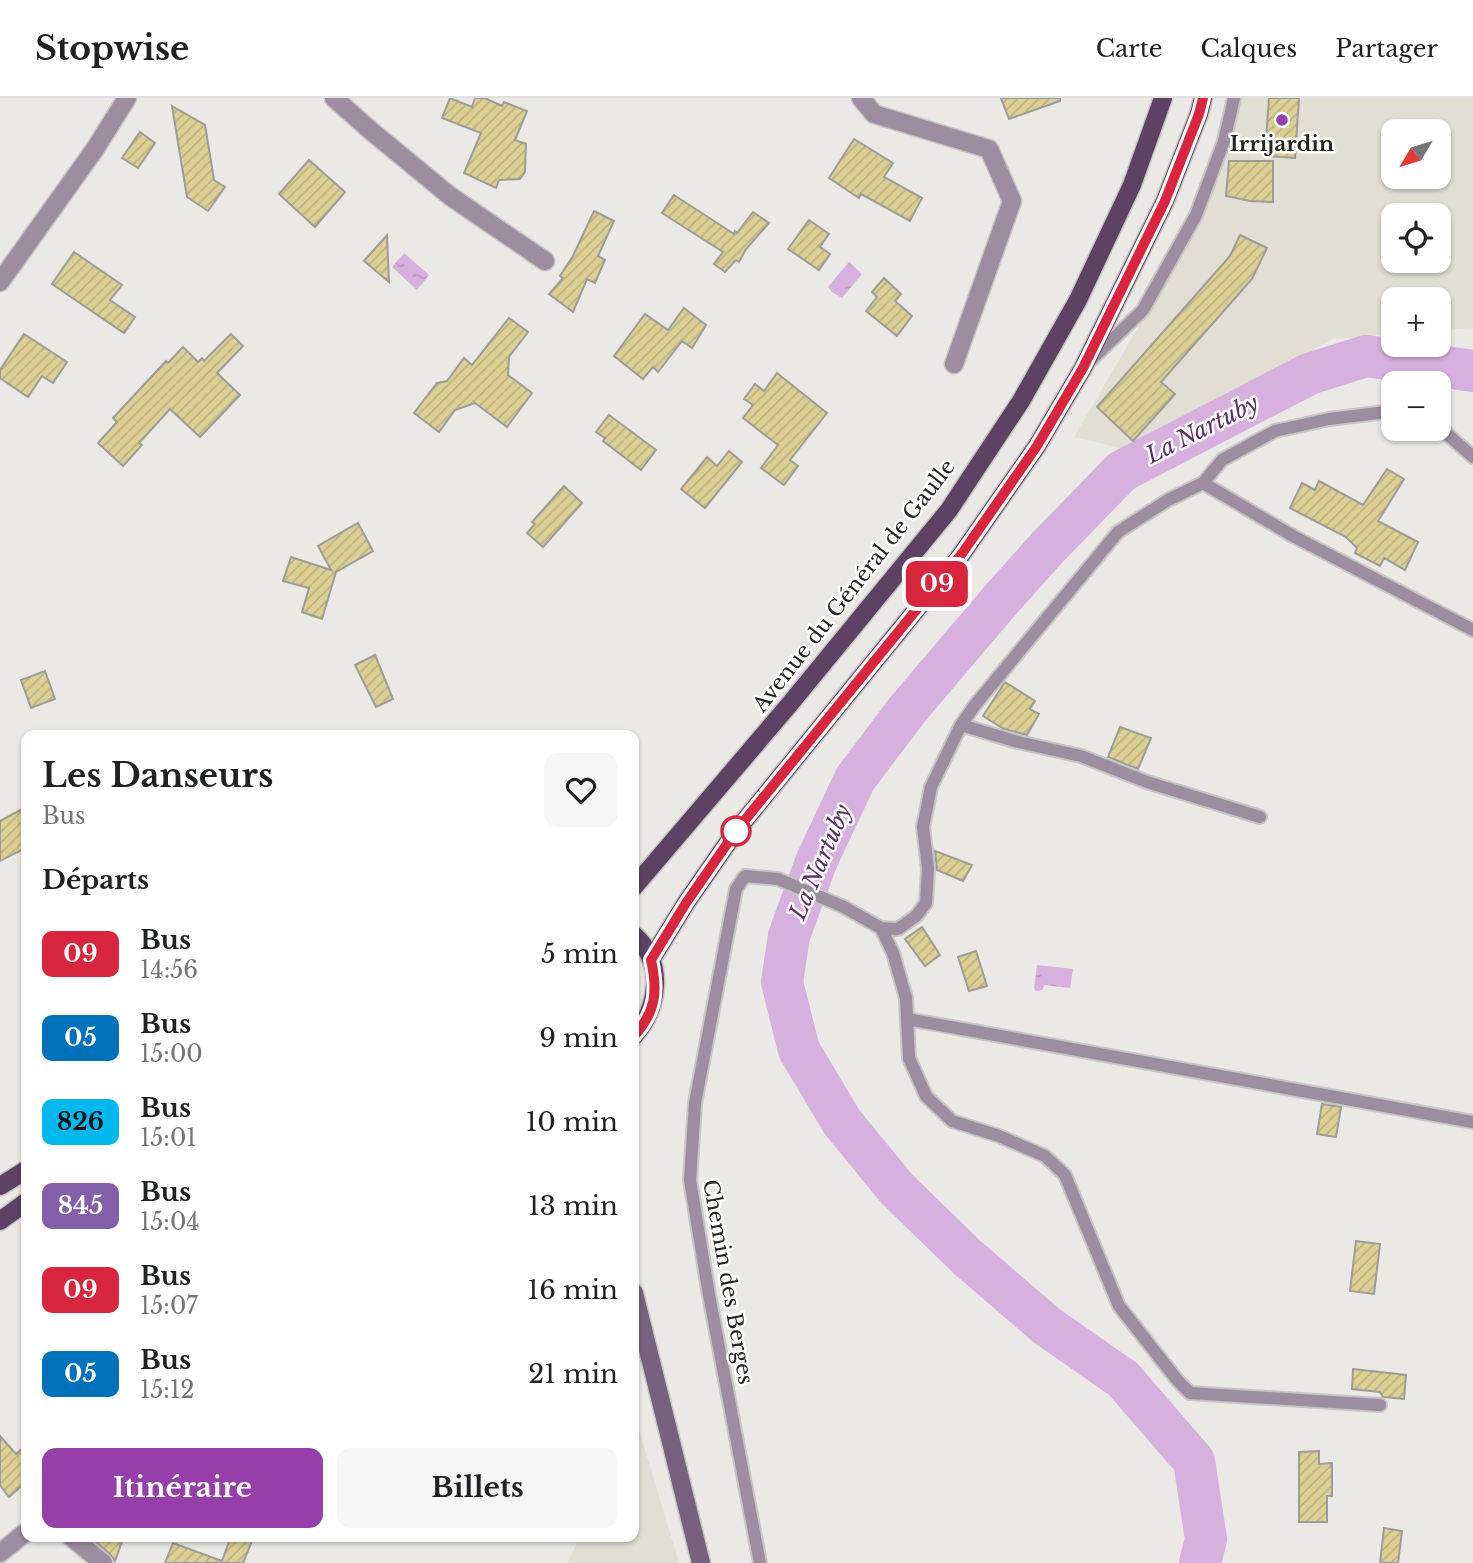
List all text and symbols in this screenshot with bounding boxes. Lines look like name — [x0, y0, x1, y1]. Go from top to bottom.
text: Stopwise — [35, 28, 189, 69]
text: Carte — [1096, 34, 1162, 63]
text: Calques — [1200, 34, 1297, 63]
text: Partager — [1335, 34, 1438, 63]
marker: Irrijardin — [1274, 112, 1290, 128]
north arrow — [1381, 119, 1451, 189]
map controls — [1381, 119, 1451, 441]
place label: Irrijardin — [1230, 131, 1334, 157]
button: locate — [1381, 203, 1451, 273]
button: + — [1381, 287, 1451, 357]
button: − — [1381, 371, 1451, 441]
water label: La Nartuby — [1140, 389, 1263, 470]
street label: Avenue du Général de Gaulle — [747, 454, 961, 718]
line badge: 09 — [906, 561, 968, 607]
text: 09 — [920, 569, 954, 598]
button: heart — [544, 753, 618, 827]
text: Les Danseurs — [42, 755, 273, 796]
water label: La Nartuby — [783, 800, 857, 925]
text: Bus — [42, 802, 85, 830]
unlabelled marker — [721, 816, 751, 846]
text: Départs — [42, 864, 149, 896]
text: Bus — [140, 924, 191, 956]
text: 5 min — [541, 938, 618, 970]
text: 09 — [63, 939, 98, 968]
text: 14:56 — [140, 956, 198, 984]
text: Bus — [140, 1008, 191, 1040]
text: 9 min — [539, 1022, 618, 1054]
text: 05 — [64, 1023, 97, 1052]
text: 15:00 — [140, 1040, 203, 1068]
text: Bus — [140, 1092, 191, 1124]
text: 10 min — [526, 1106, 618, 1138]
text: 826 — [57, 1107, 104, 1136]
text: 15:01 — [140, 1124, 197, 1152]
text: Bus — [140, 1176, 191, 1208]
street label: Chemin des Berges — [697, 1178, 759, 1386]
text: 13 min — [528, 1190, 618, 1222]
text: 845 — [58, 1191, 103, 1220]
text: 15:04 — [140, 1208, 200, 1236]
text: Bus — [140, 1260, 191, 1292]
text: 16 min — [528, 1274, 618, 1306]
text: 09 — [63, 1275, 98, 1304]
text: 15:07 — [140, 1292, 198, 1320]
text: Bus — [140, 1344, 191, 1376]
text: 21 min — [528, 1358, 618, 1390]
text: 05 — [64, 1359, 97, 1388]
text: 15:12 — [140, 1376, 194, 1404]
button: Itinéraire — [42, 1448, 323, 1528]
button: Billets — [337, 1448, 618, 1528]

